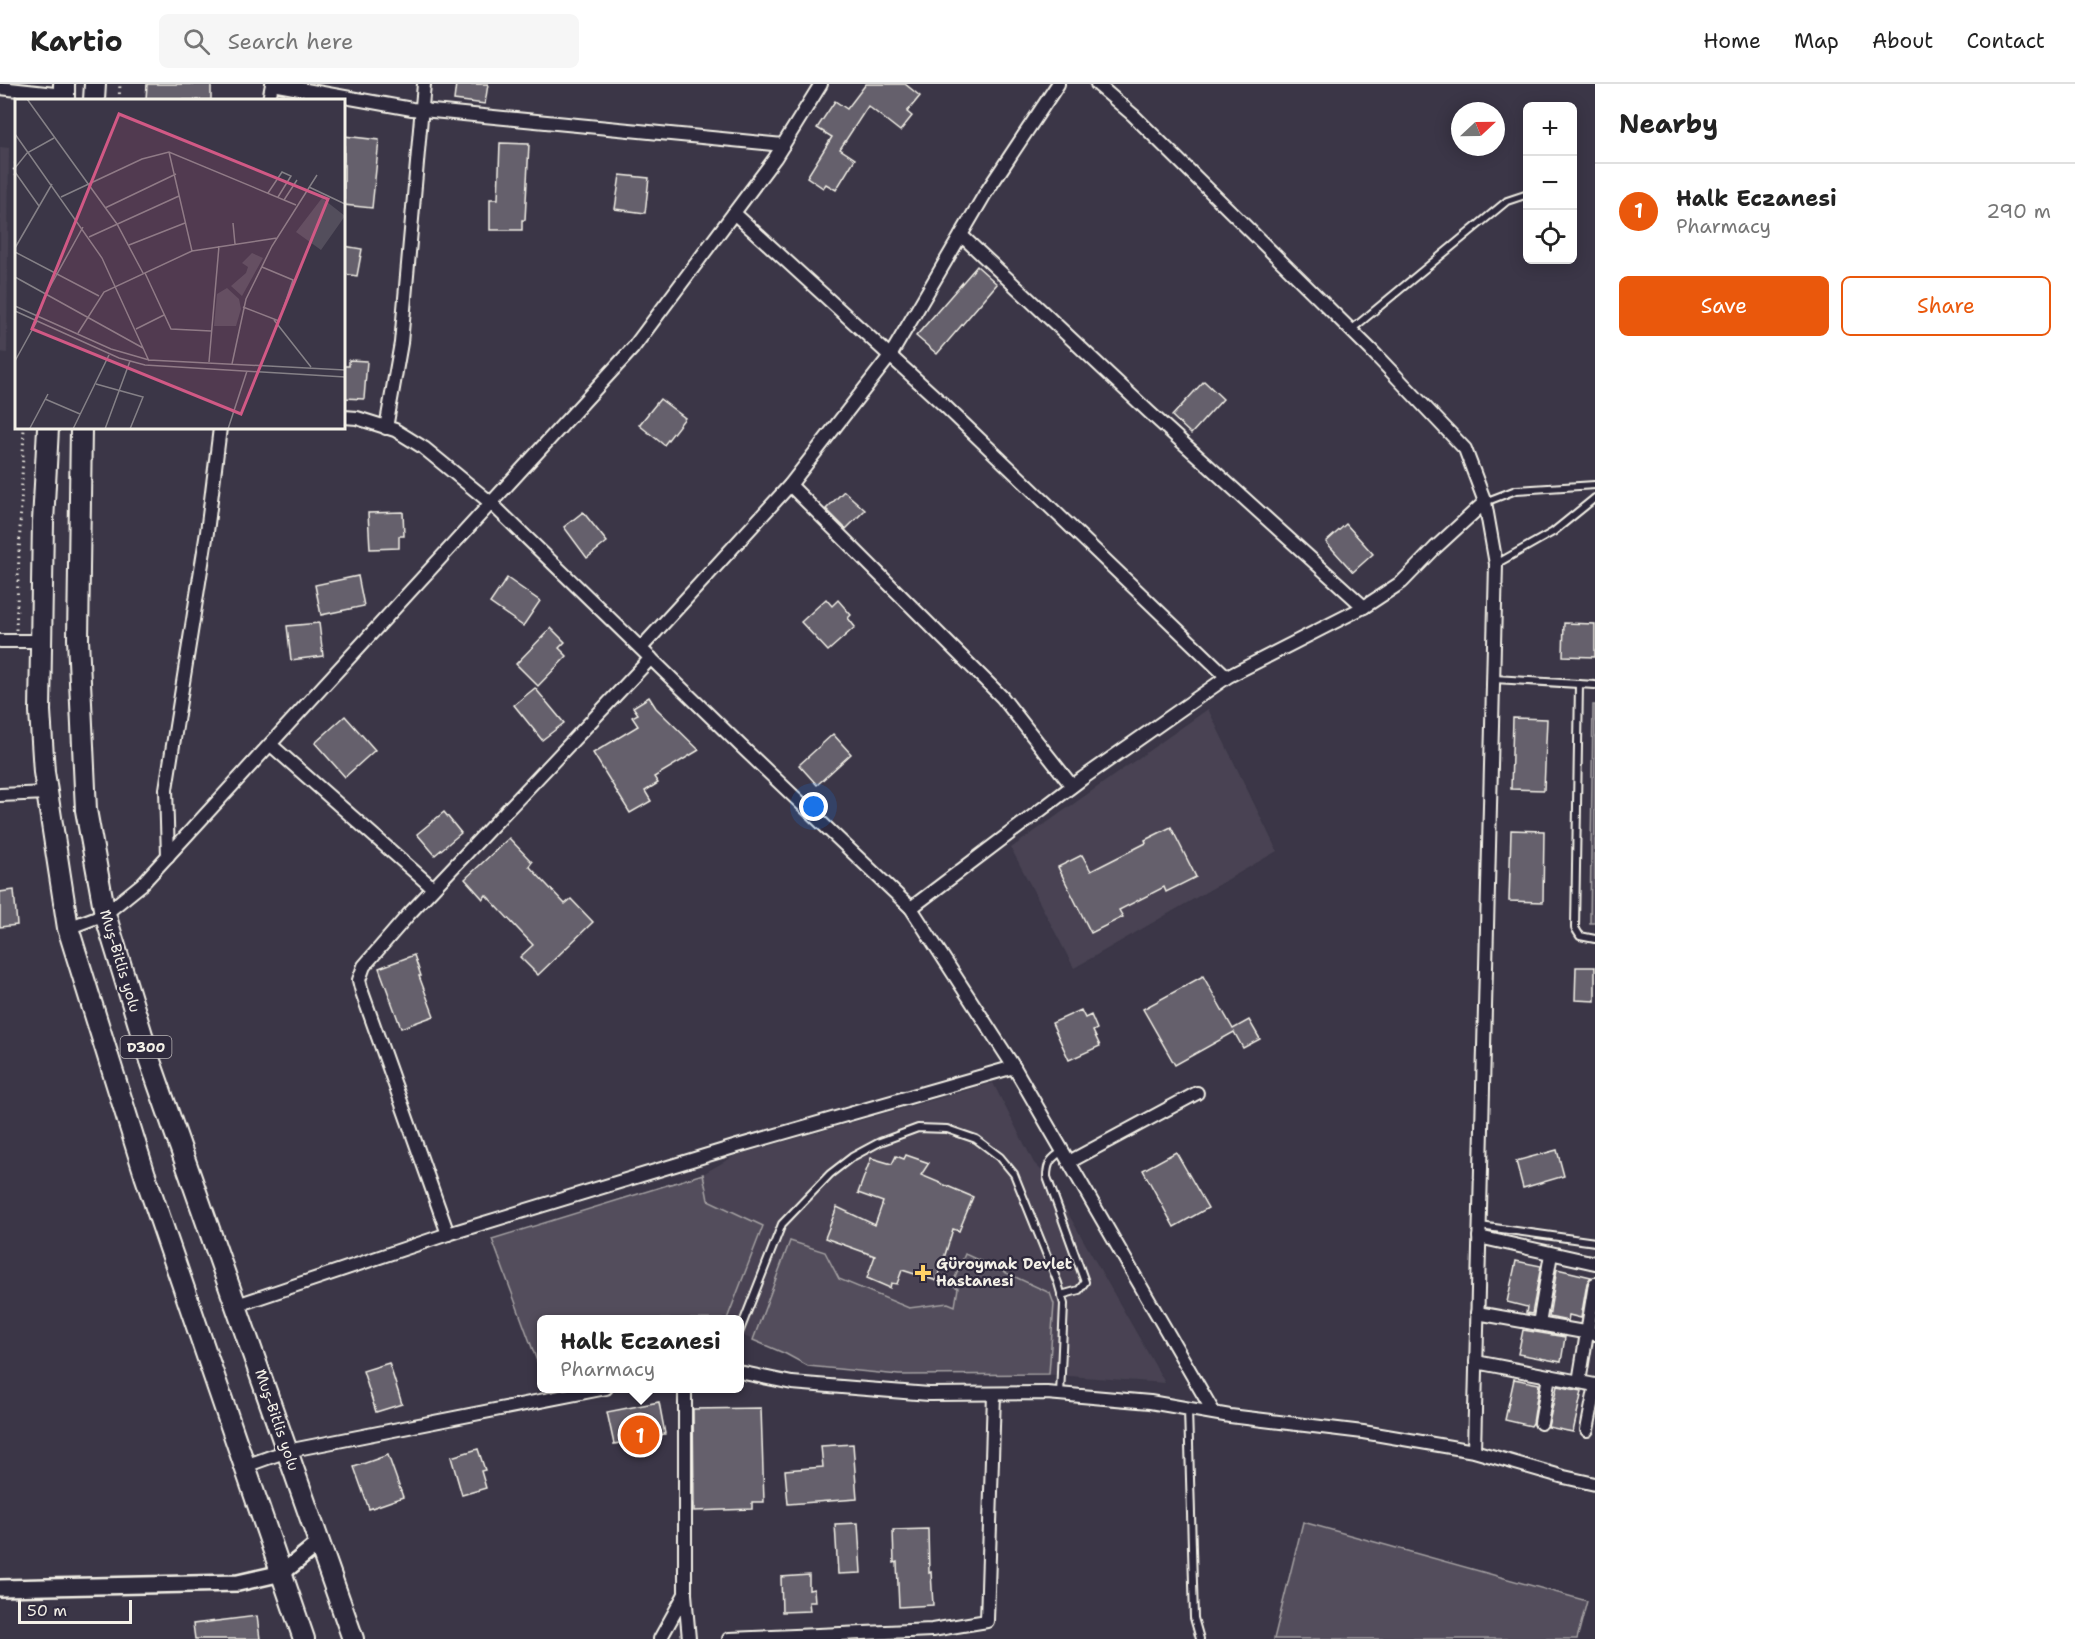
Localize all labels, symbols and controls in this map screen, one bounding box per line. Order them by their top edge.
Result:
search box [159,14,579,68]
text: Kartio [30,22,123,60]
icon: search [180,25,213,58]
text: Search here [228,27,353,56]
text: Home [1703,27,1761,55]
text: Map [1794,27,1839,55]
text: About [1872,27,1933,55]
text: Contact [1966,27,2045,55]
inset map [15,99,345,429]
north arrow [1451,102,1505,156]
map controls [1523,102,1577,264]
button: + [1523,102,1577,156]
text: Nearby [1619,106,1718,141]
button: − [1523,156,1577,210]
text: Halk Eczanesi [1676,184,1837,213]
text: 1 [1634,198,1643,224]
text: 290 m [1986,198,2051,224]
button: locate [1523,210,1577,264]
text: Pharmacy [1676,213,1771,239]
button: Save [1619,276,1829,336]
button: Share [1841,276,2051,336]
your location [799,792,828,821]
street label: Muş-Bitlis yolu [95,907,145,1015]
road number: D300 [120,1036,172,1058]
place label: Güroymak Devlet Hastanesi [936,1254,1072,1291]
marker: Güroymak Devlet Hastanesi [914,1264,932,1282]
popup [537,1315,744,1393]
text: Halk Eczanesi [560,1327,721,1356]
text: Pharmacy [560,1356,655,1382]
street label: Muş-Bitlis yolu [250,1366,304,1474]
pin: 1 [620,1412,660,1458]
scale bar [18,1597,132,1624]
text: 50 m [27,1600,67,1621]

